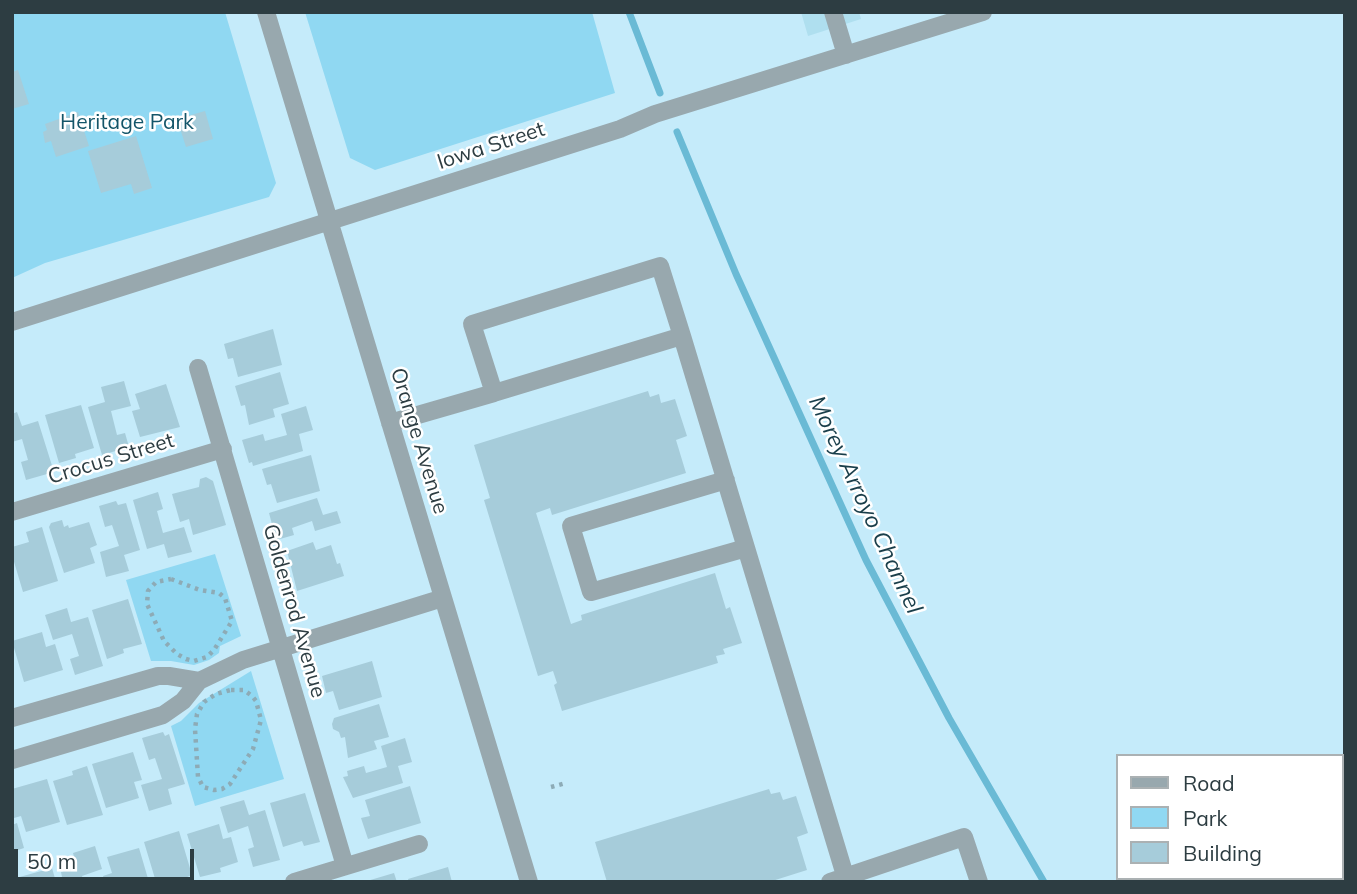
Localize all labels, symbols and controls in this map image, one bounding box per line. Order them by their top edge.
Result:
park label: Heritage Park [60,110,194,136]
street label: Iowa Street [434,117,548,175]
street label: Orange Avenue [385,365,453,517]
water label: Morey Arroyo Channel [802,392,928,618]
street label: Crocus Street [45,428,177,490]
street label: Goldenrod Avenue [257,521,331,701]
legend [1116,754,1343,880]
text: Road [1183,770,1234,796]
text: Park [1183,805,1227,831]
scale bar [18,834,198,878]
text: Building [1183,840,1262,866]
text: 50 m [27,848,76,874]

